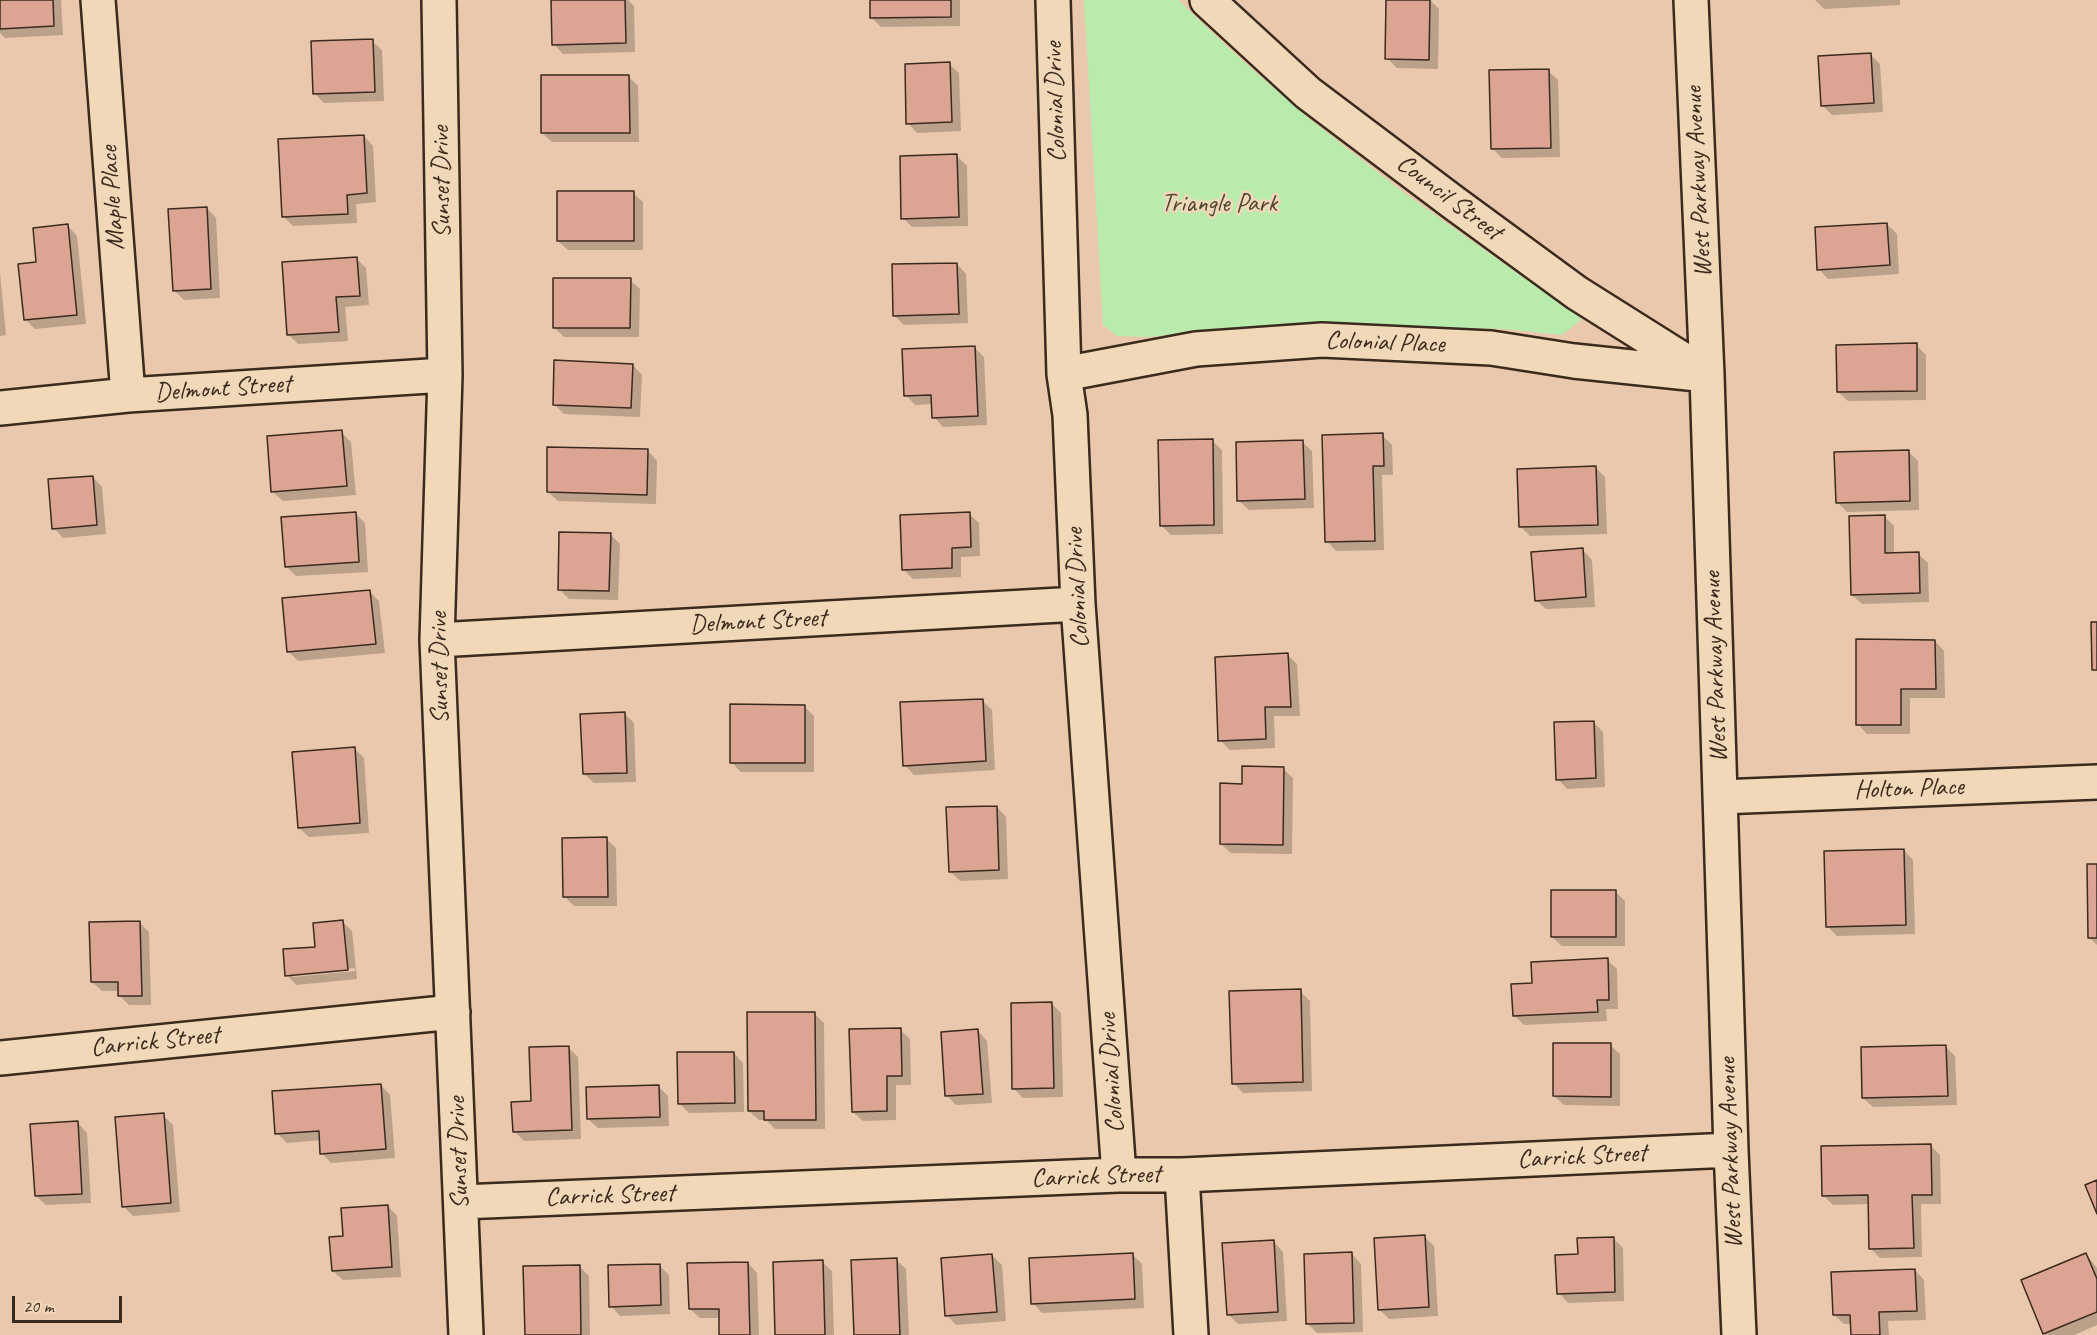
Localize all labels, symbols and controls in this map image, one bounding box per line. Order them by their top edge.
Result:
street label: Colonial Drive [1038,41,1074,163]
street label: West Parkway Avenue [1678,86,1720,278]
street label: Sunset Drive [425,126,459,238]
street label: Maple Place [94,145,132,251]
street label: Council Street [1390,148,1508,248]
park label: Triangle Park [1161,188,1277,220]
street label: Colonial Place [1325,325,1445,361]
street label: Delmont Street [154,369,292,409]
street label: Colonial Drive [1059,527,1097,649]
street label: West Parkway Avenue [1697,571,1735,763]
street label: Delmont Street [689,603,827,641]
street label: Sunset Drive [423,612,457,724]
street label: Holton Place [1854,771,1964,807]
street label: Colonial Drive [1092,1012,1132,1134]
street label: Carrick Street [89,1020,221,1064]
street label: West Parkway Avenue [1712,1057,1750,1249]
street label: Sunset Drive [441,1096,477,1210]
street label: Carrick Street [1517,1138,1647,1176]
street label: Carrick Street [1031,1159,1161,1195]
street label: Carrick Street [545,1178,675,1214]
scale bar [15,1284,124,1322]
text: 20 m [23,1295,54,1317]

